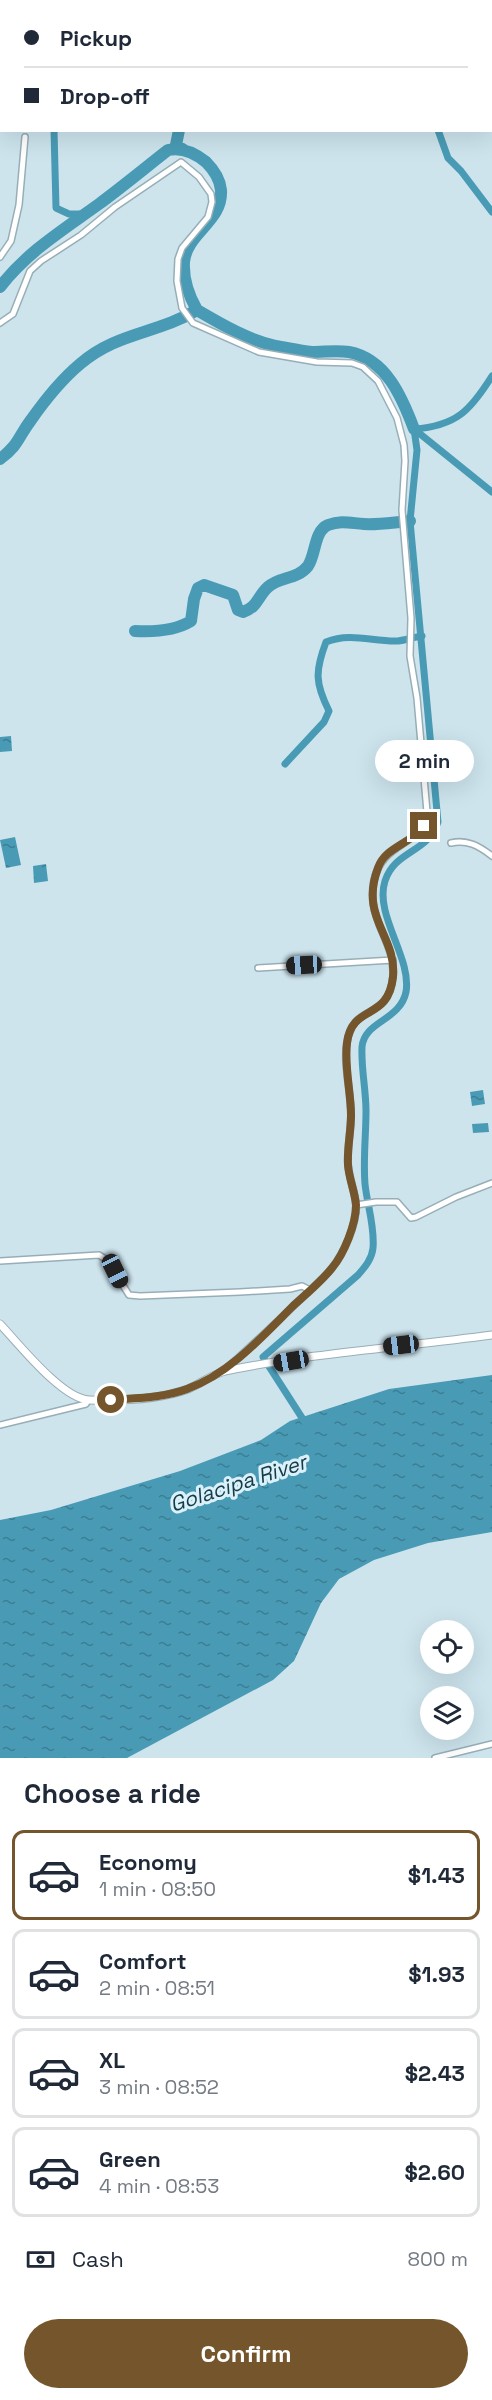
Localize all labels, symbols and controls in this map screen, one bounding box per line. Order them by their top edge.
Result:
text: Pickup [60,24,132,52]
text: Drop-off [60,82,150,110]
callout: 2 min [374,739,474,781]
text: 2 min [399,748,450,774]
route end [410,812,437,839]
car [286,955,322,975]
car [99,1251,131,1291]
car [382,1334,420,1356]
car [272,1349,310,1373]
route start [97,1386,124,1413]
water label: Golacipa River [166,1448,312,1518]
map controls [420,1620,474,1740]
button: locate [420,1620,474,1674]
button: layers [420,1686,474,1740]
text: Choose a ride [24,1776,201,1811]
icon: car [27,1848,81,1902]
text: Economy [99,1848,197,1876]
text: $1.43 [408,1861,465,1889]
text: 1 min · 08:50 [99,1876,216,1902]
icon: car [27,1947,81,2001]
text: Comfort [99,1947,187,1975]
text: $1.93 [408,1960,465,1988]
text: 2 min · 08:51 [99,1975,215,2001]
icon: car [27,2046,81,2100]
text: XL [99,2046,125,2074]
text: $2.43 [405,2059,465,2087]
text: 3 min · 08:52 [99,2074,219,2100]
icon: car [27,2145,81,2199]
text: Green [99,2145,161,2173]
text: $2.60 [404,2158,465,2186]
text: 4 min · 08:53 [99,2173,219,2199]
icon: cash [24,2243,57,2276]
text: Cash [72,2245,124,2273]
text: 800 m [408,2246,468,2272]
button: Confirm [24,2319,468,2388]

